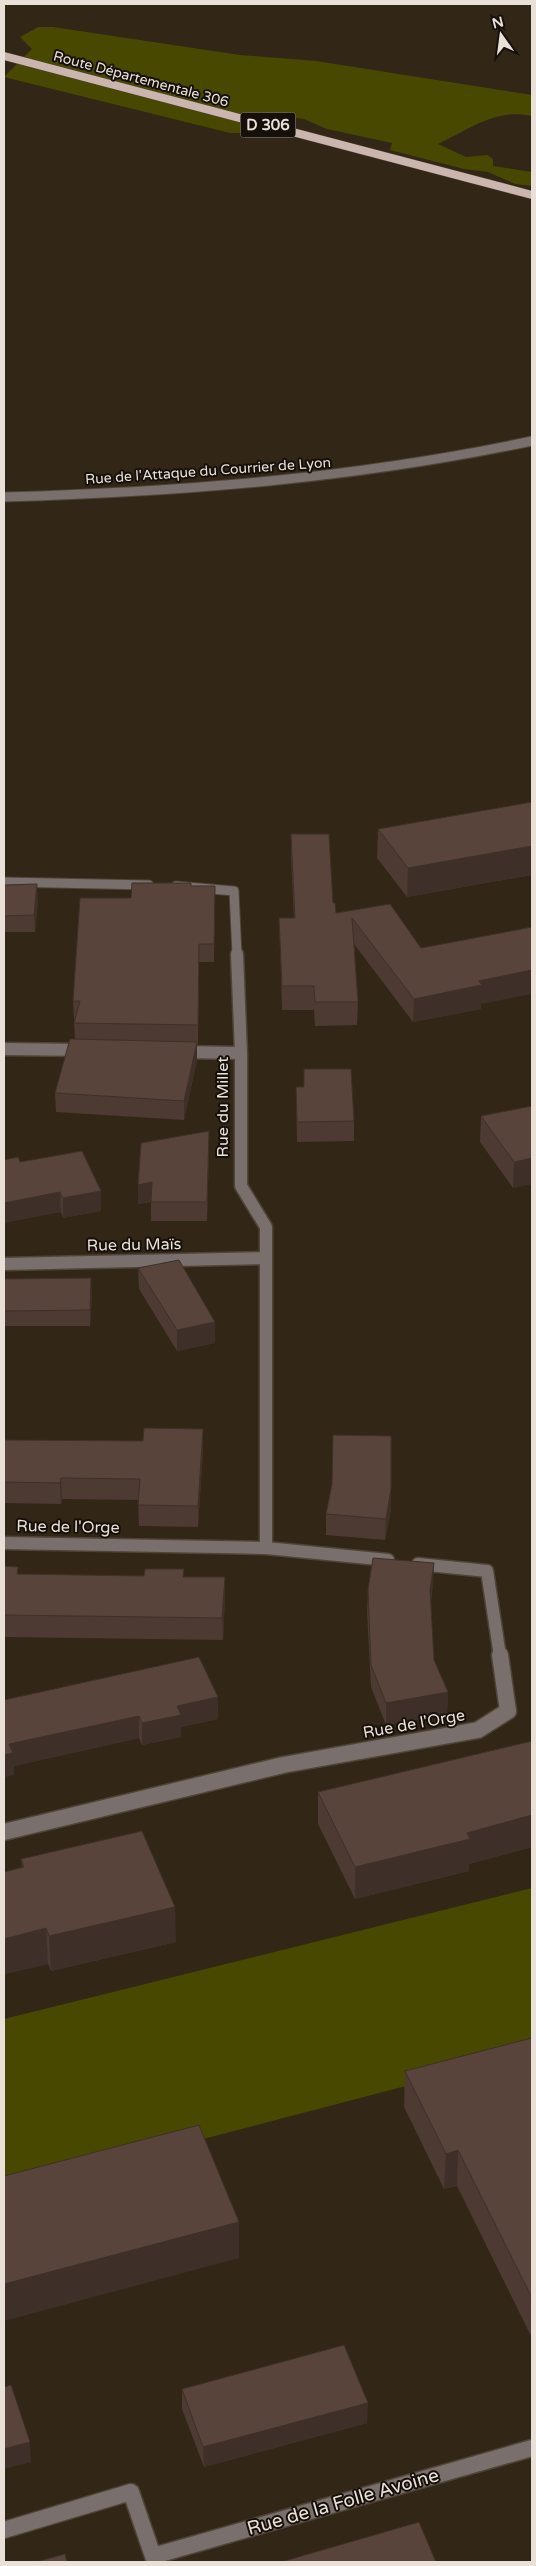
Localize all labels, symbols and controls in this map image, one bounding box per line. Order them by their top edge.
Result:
north arrow [476,10,526,60]
text: N [490,13,505,32]
street label: Route Départementale 306 [51,47,231,111]
road number: D 306 [240,112,296,138]
street label: Rue de l'Attaque du Courrier de Lyon [85,454,331,488]
street label: Rue du Millet [213,1057,233,1157]
street label: Rue du Maïs [87,1234,181,1256]
street label: Rue de l'Orge [16,1516,120,1538]
street label: Rue de l'Orge [361,1705,467,1743]
street label: Rue de la Folle Avoine [245,2464,441,2540]

